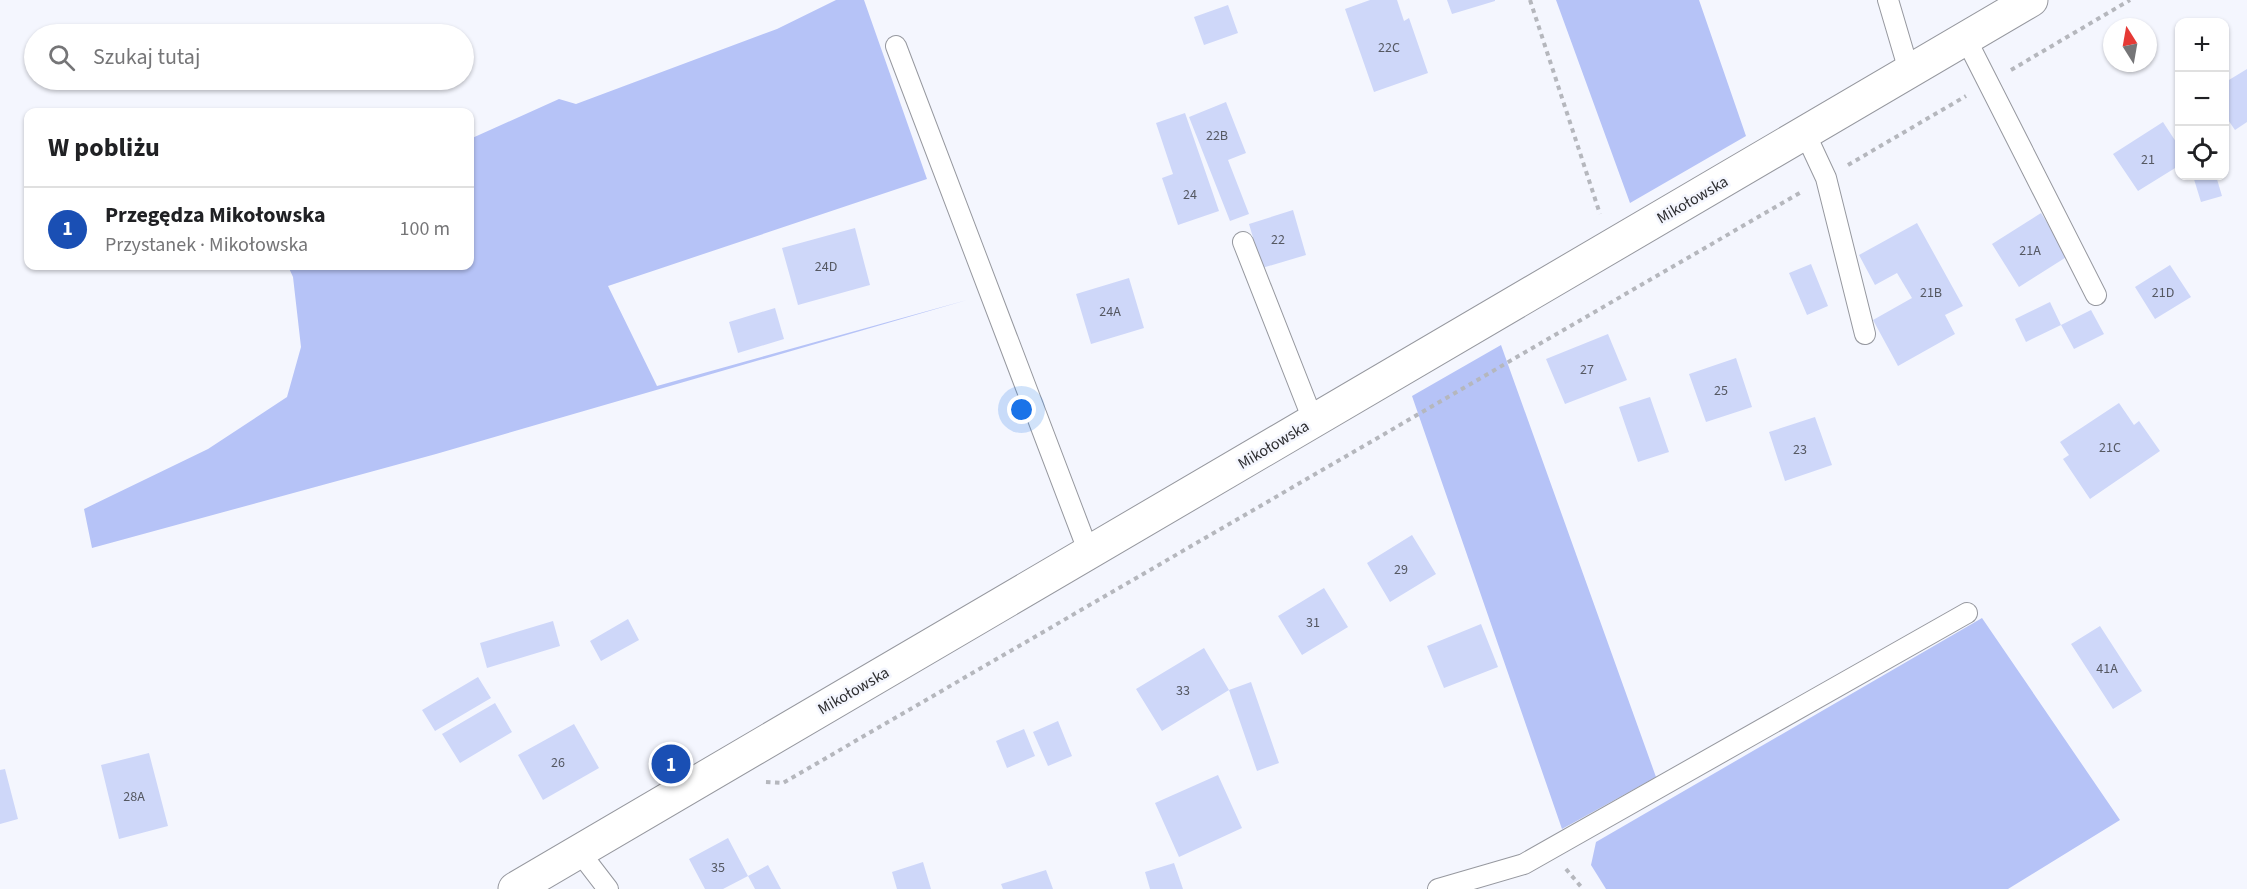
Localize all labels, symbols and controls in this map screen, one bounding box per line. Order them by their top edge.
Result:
north arrow [2103,18,2157,72]
map controls [2175,18,2229,180]
button: + [2175,18,2229,72]
search box [24,24,474,90]
house number: 22C [1378,38,1400,58]
icon: search [45,41,78,74]
text: Szukaj tutaj [93,41,200,73]
button: − [2175,72,2229,126]
house number: 22B [1206,126,1228,146]
button: locate [2175,126,2229,180]
text: W pobliżu [48,129,160,166]
house number: 21 [2141,150,2155,170]
street label: Mikołowska [1653,171,1732,229]
house number: 24 [1183,185,1197,205]
text: Przegędza Mikołowska [105,199,326,231]
text: 1 [62,215,73,243]
text: 100 m [400,215,450,243]
house number: 22 [1271,230,1285,250]
text: Przystanek · Mikołowska [105,231,308,259]
house number: 21A [2019,241,2041,261]
house number: 24D [815,257,837,277]
house number: 21B [1920,283,1942,303]
house number: 21D [2152,283,2174,303]
house number: 24A [1099,302,1121,322]
house number: 27 [1580,360,1594,380]
house number: 25 [1714,381,1728,401]
your location [1007,395,1036,424]
street label: Mikołowska [1234,415,1313,475]
house number: 21C [2099,438,2121,458]
house number: 23 [1793,440,1807,460]
house number: 29 [1394,560,1408,580]
house number: 31 [1306,613,1320,633]
house number: 41A [2096,659,2118,679]
street label: Mikołowska [814,662,893,720]
house number: 33 [1176,681,1190,701]
pin: 1 [652,742,690,786]
house number: 26 [551,753,565,773]
house number: 28A [123,787,145,807]
house number: 35 [711,858,725,878]

